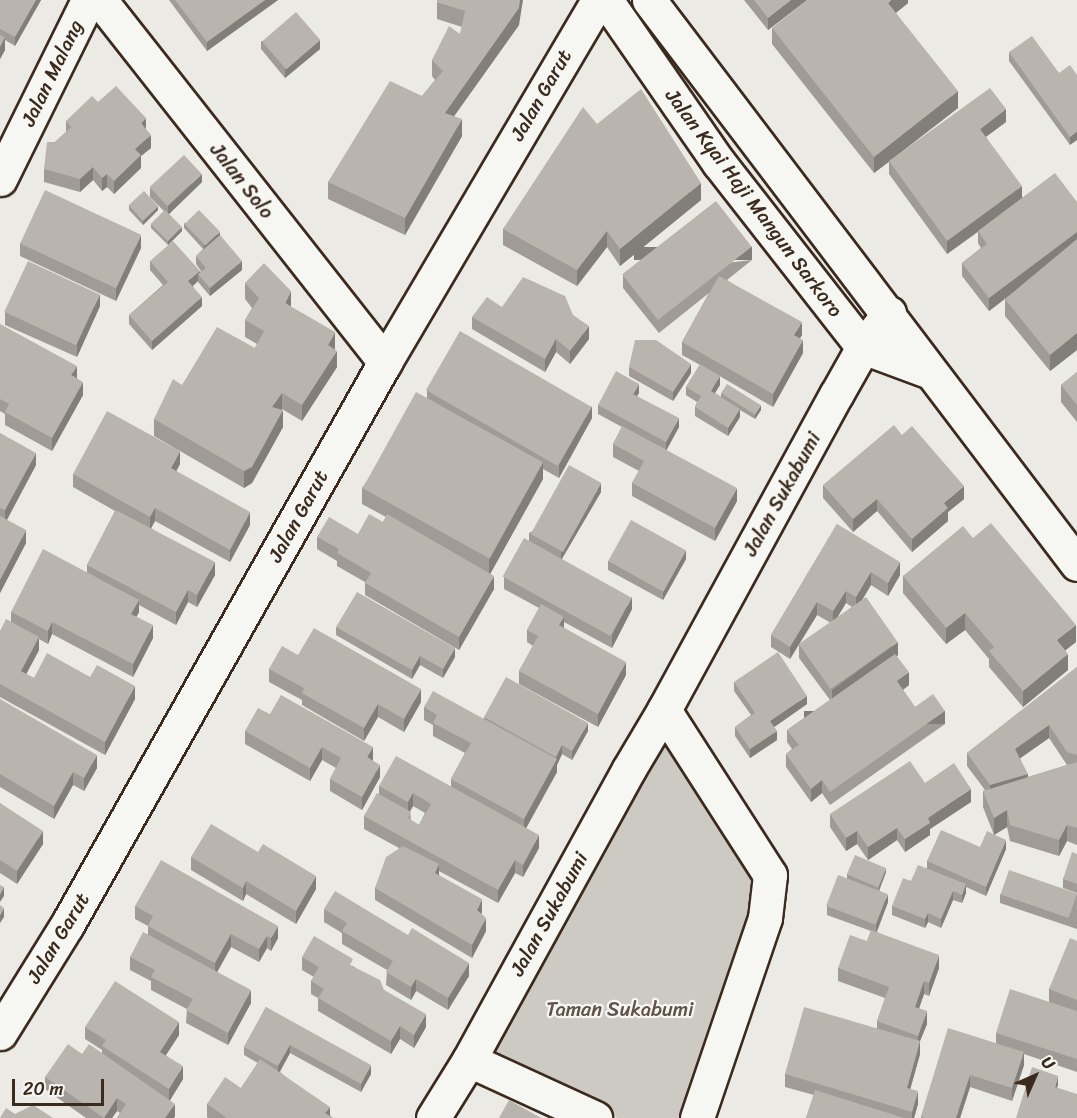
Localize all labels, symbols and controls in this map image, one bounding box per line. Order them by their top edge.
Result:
street label: Jalan Malang [16,16,88,130]
street label: Jalan Garut [505,45,577,145]
street label: Jalan Kyai Haji Mangun Sarkoro [660,84,848,322]
street label: Jalan Solo [205,138,279,224]
street label: Jalan Sukabumi [738,428,826,560]
street label: Jalan Garut [263,466,333,566]
street label: Jalan Sukabumi [505,848,593,980]
street label: Jalan Garut [22,888,94,988]
park label: Taman Sukabumi [547,997,693,1021]
north arrow [1005,1046,1065,1106]
text: U [1034,1049,1062,1077]
scale bar [15,1067,106,1105]
text: 20 m [23,1073,63,1105]

